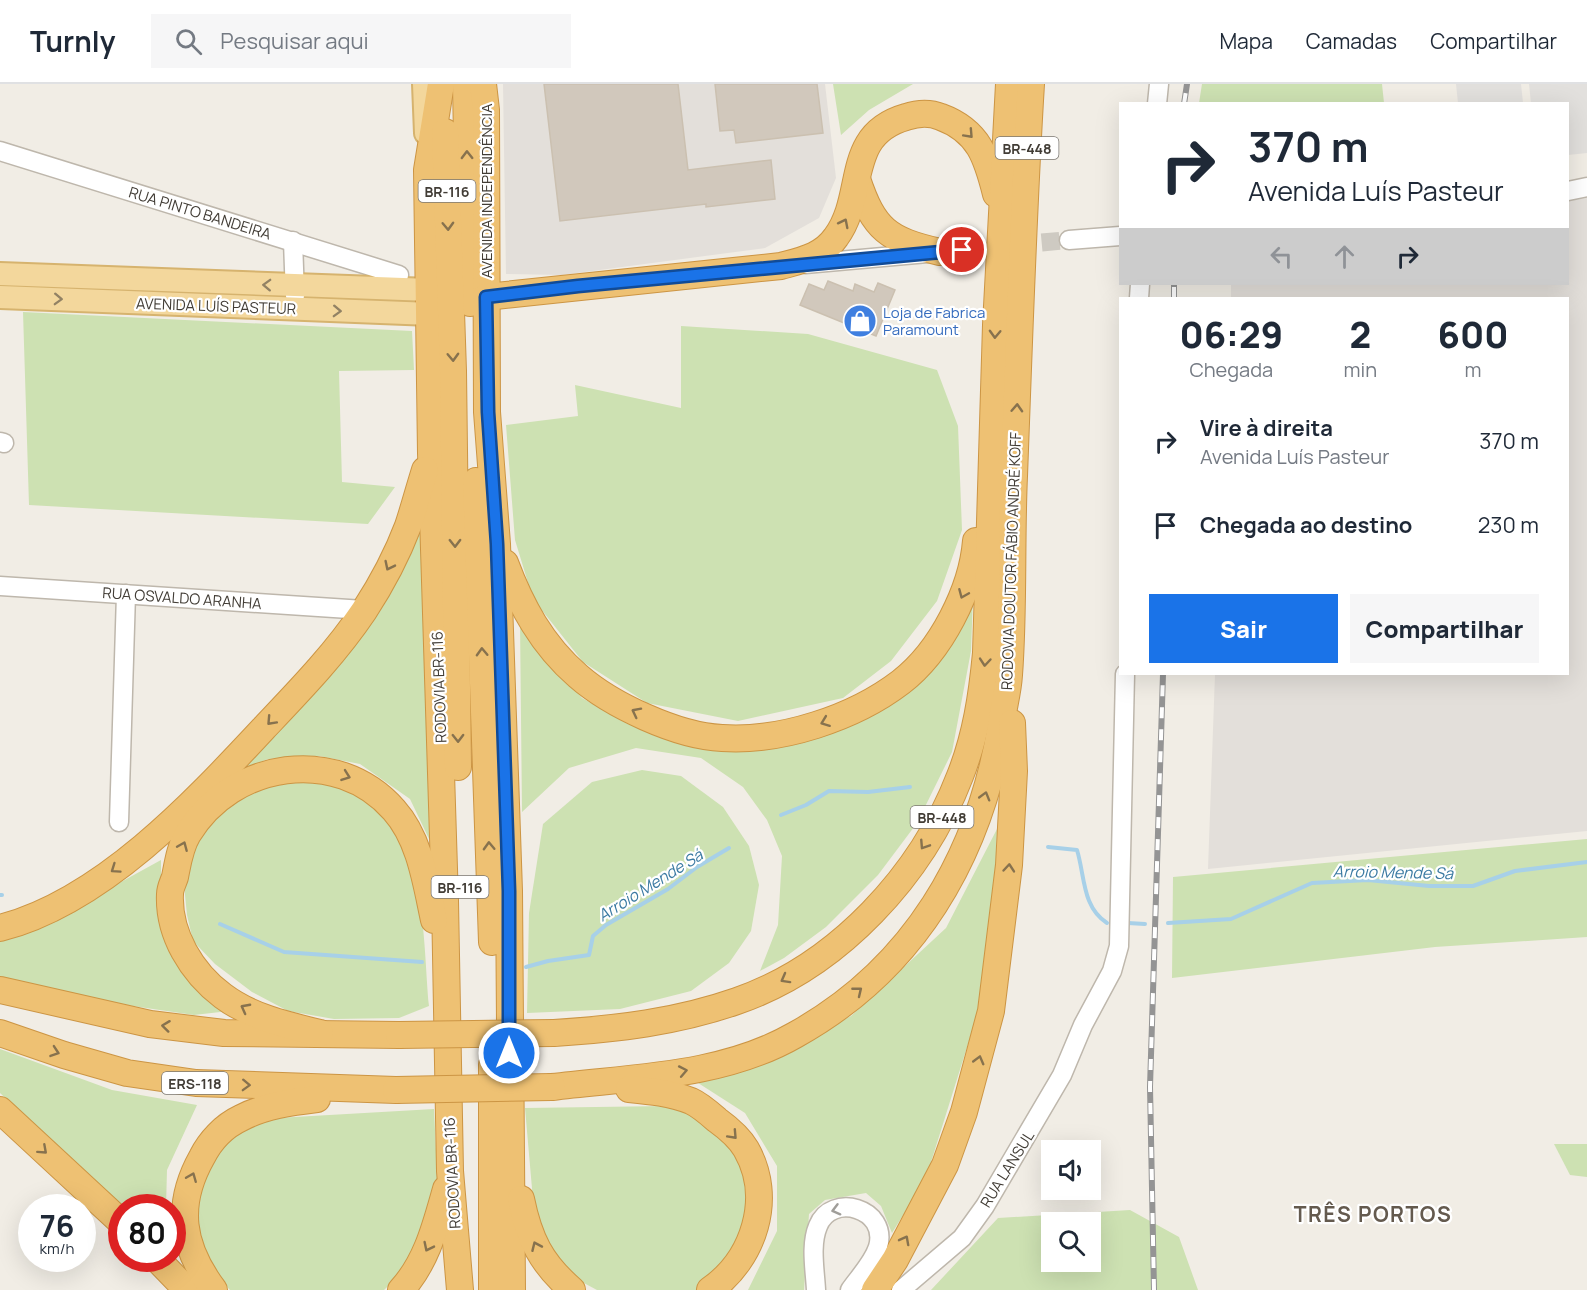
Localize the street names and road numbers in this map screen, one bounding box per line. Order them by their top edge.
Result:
street label: AVENIDA INDEPENDÊNCIA [476,103,497,279]
road number: BR-448 [996,137,1058,159]
road number: BR-116 [418,180,476,202]
street label: RUA PINTO BANDEIRA [126,181,274,245]
street label: AVENIDA LUÍS PASTEUR [136,293,296,319]
street label: RODOVIA DOUTOR FÁBIO ANDRÉ KOFF [996,431,1026,690]
street label: RUA OSVALDO ARANHA [102,582,263,614]
street label: RODOVIA BR-116 [427,631,451,743]
road number: BR-448 [910,806,974,828]
road number: BR-116 [432,876,488,898]
road number: ERS-118 [162,1072,228,1094]
street label: RODOVIA BR-116 [439,1117,465,1229]
street label: RUA LANSUL [975,1126,1039,1211]

